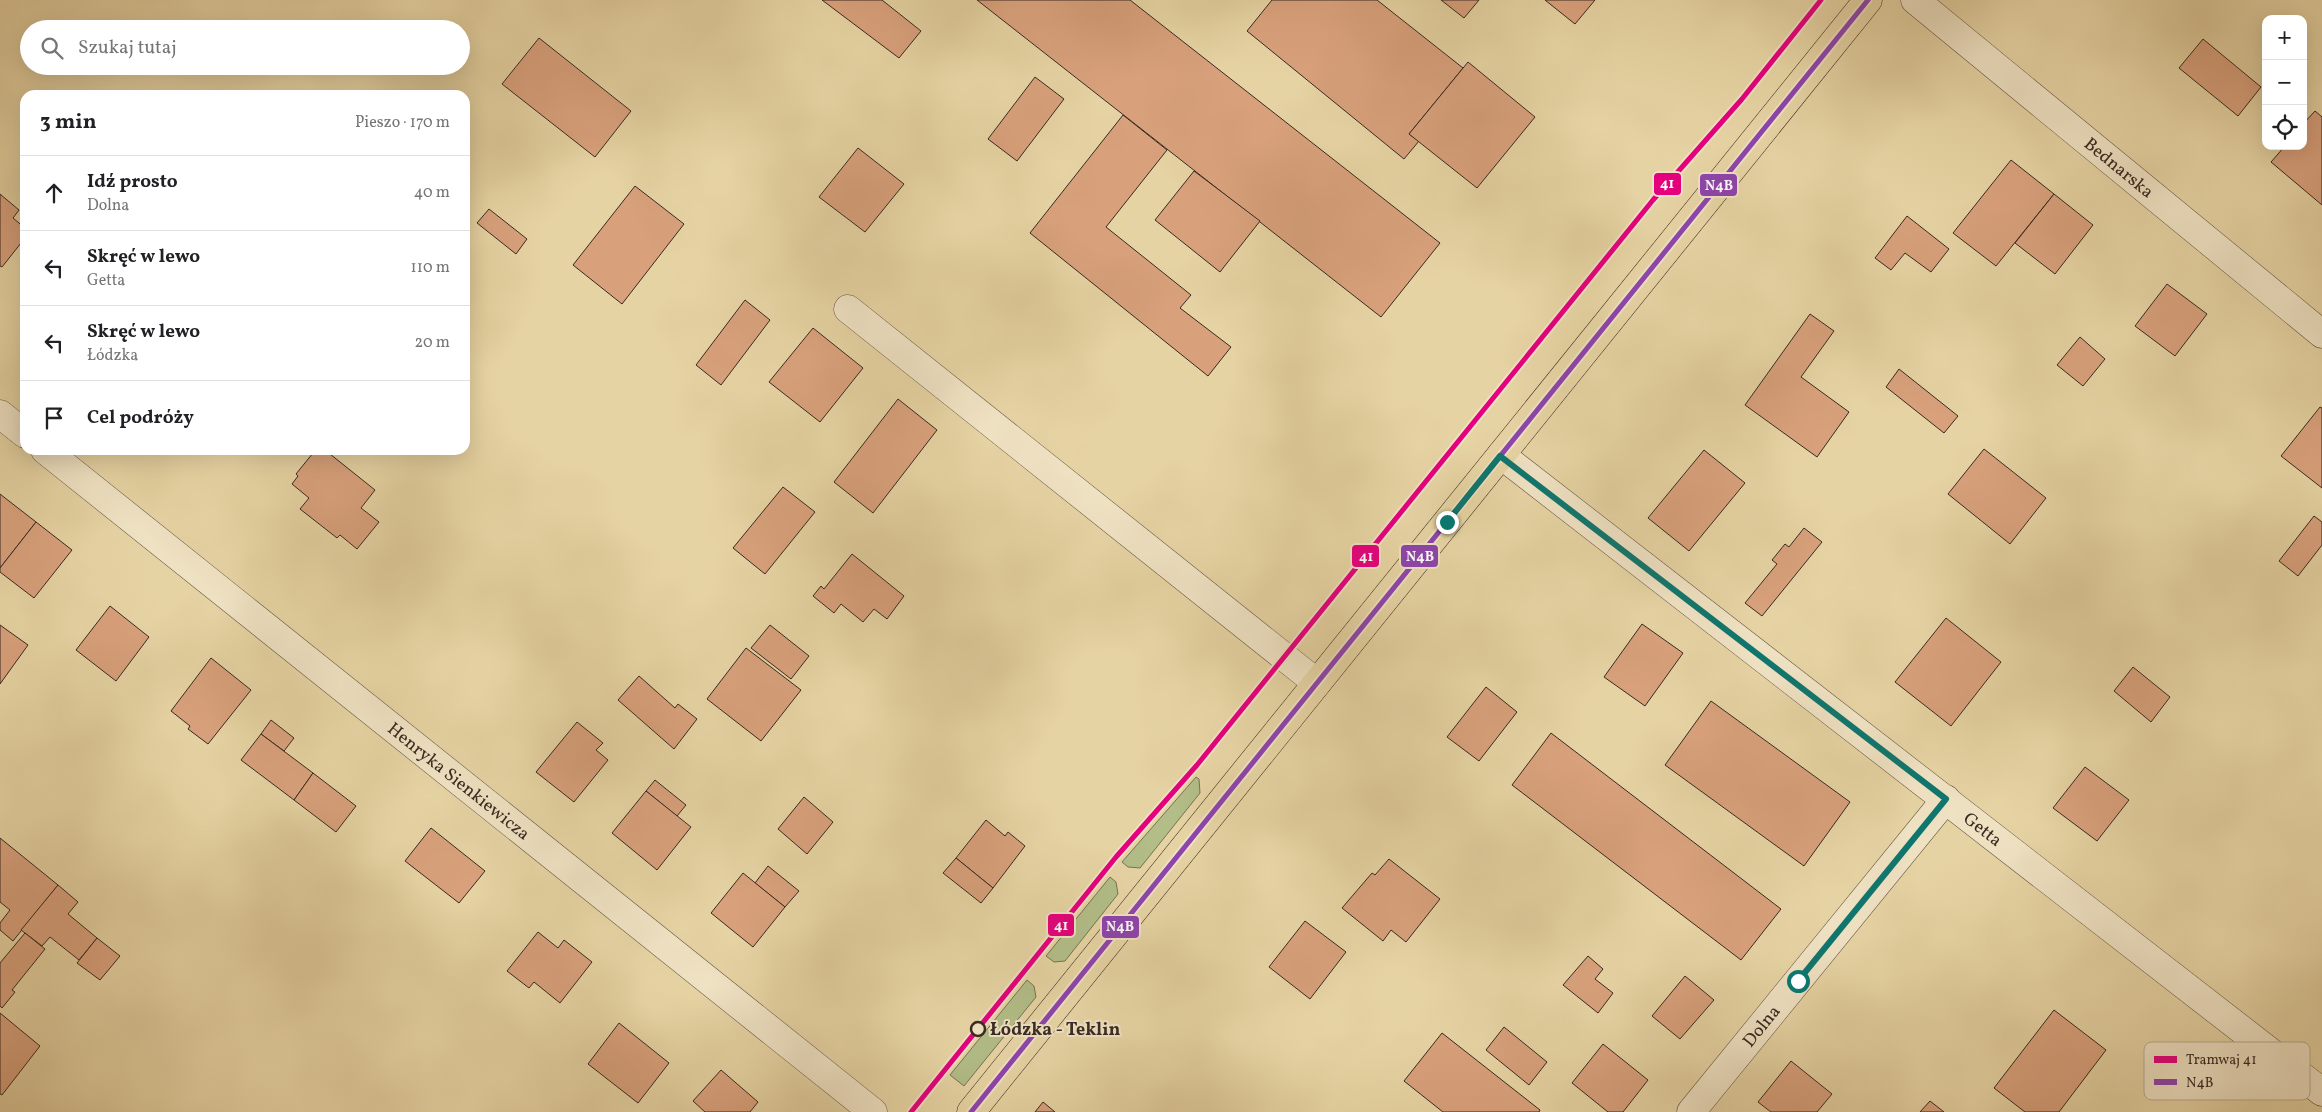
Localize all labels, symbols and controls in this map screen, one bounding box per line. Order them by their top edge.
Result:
map controls [2262,15,2307,150]
button: + [2262,15,2307,60]
search box [20,20,470,75]
icon: search [38,34,66,62]
text: Szukaj tutaj [78,35,177,61]
button: − [2262,60,2307,105]
button: locate [2262,105,2307,150]
text: 3 min [40,108,96,137]
text: Pieszo · 170 m [355,112,450,134]
street label: Bednarska [2078,132,2158,205]
text: Idź prosto [87,169,178,195]
line badge: 41 [1653,172,1682,196]
line badge: N4B [1699,173,1738,197]
text: 41 [1660,175,1674,194]
text: N4B [1705,177,1733,196]
icon: ahead [40,179,68,207]
text: 40 m [414,182,450,204]
text: Dolna [87,195,129,217]
text: Skręć w lewo [87,244,200,270]
icon: left [40,254,68,282]
text: 110 m [411,257,450,279]
text: Getta [87,270,125,292]
text: Skręć w lewo [87,319,200,345]
icon: left [40,329,68,357]
text: 20 m [415,332,450,354]
text: Łódzka [87,345,138,367]
icon: arrive [40,404,68,432]
text: Cel podróży [87,405,194,431]
route end [1436,511,1459,534]
line badge: 41 [1351,544,1380,568]
line badge: N4B [1400,544,1439,568]
text: 41 [1359,548,1373,567]
text: N4B [1406,548,1434,567]
street label: Henryka Sienkiewicza [381,717,535,847]
street label: Getta [1957,807,2007,853]
line badge: 41 [1047,913,1075,937]
line badge: N4B [1101,915,1140,939]
text: 41 [1054,917,1068,936]
text: N4B [1106,918,1134,937]
route start [1787,970,1810,993]
street label: Dolna [1738,1000,1787,1053]
place label: Łódzka - Teklin [990,1018,1121,1043]
marker: Łódzka - Teklin [970,1021,986,1037]
legend [2144,1042,2310,1100]
text: Tramwaj 41 [2186,1051,2257,1070]
text: N4B [2186,1074,2213,1093]

